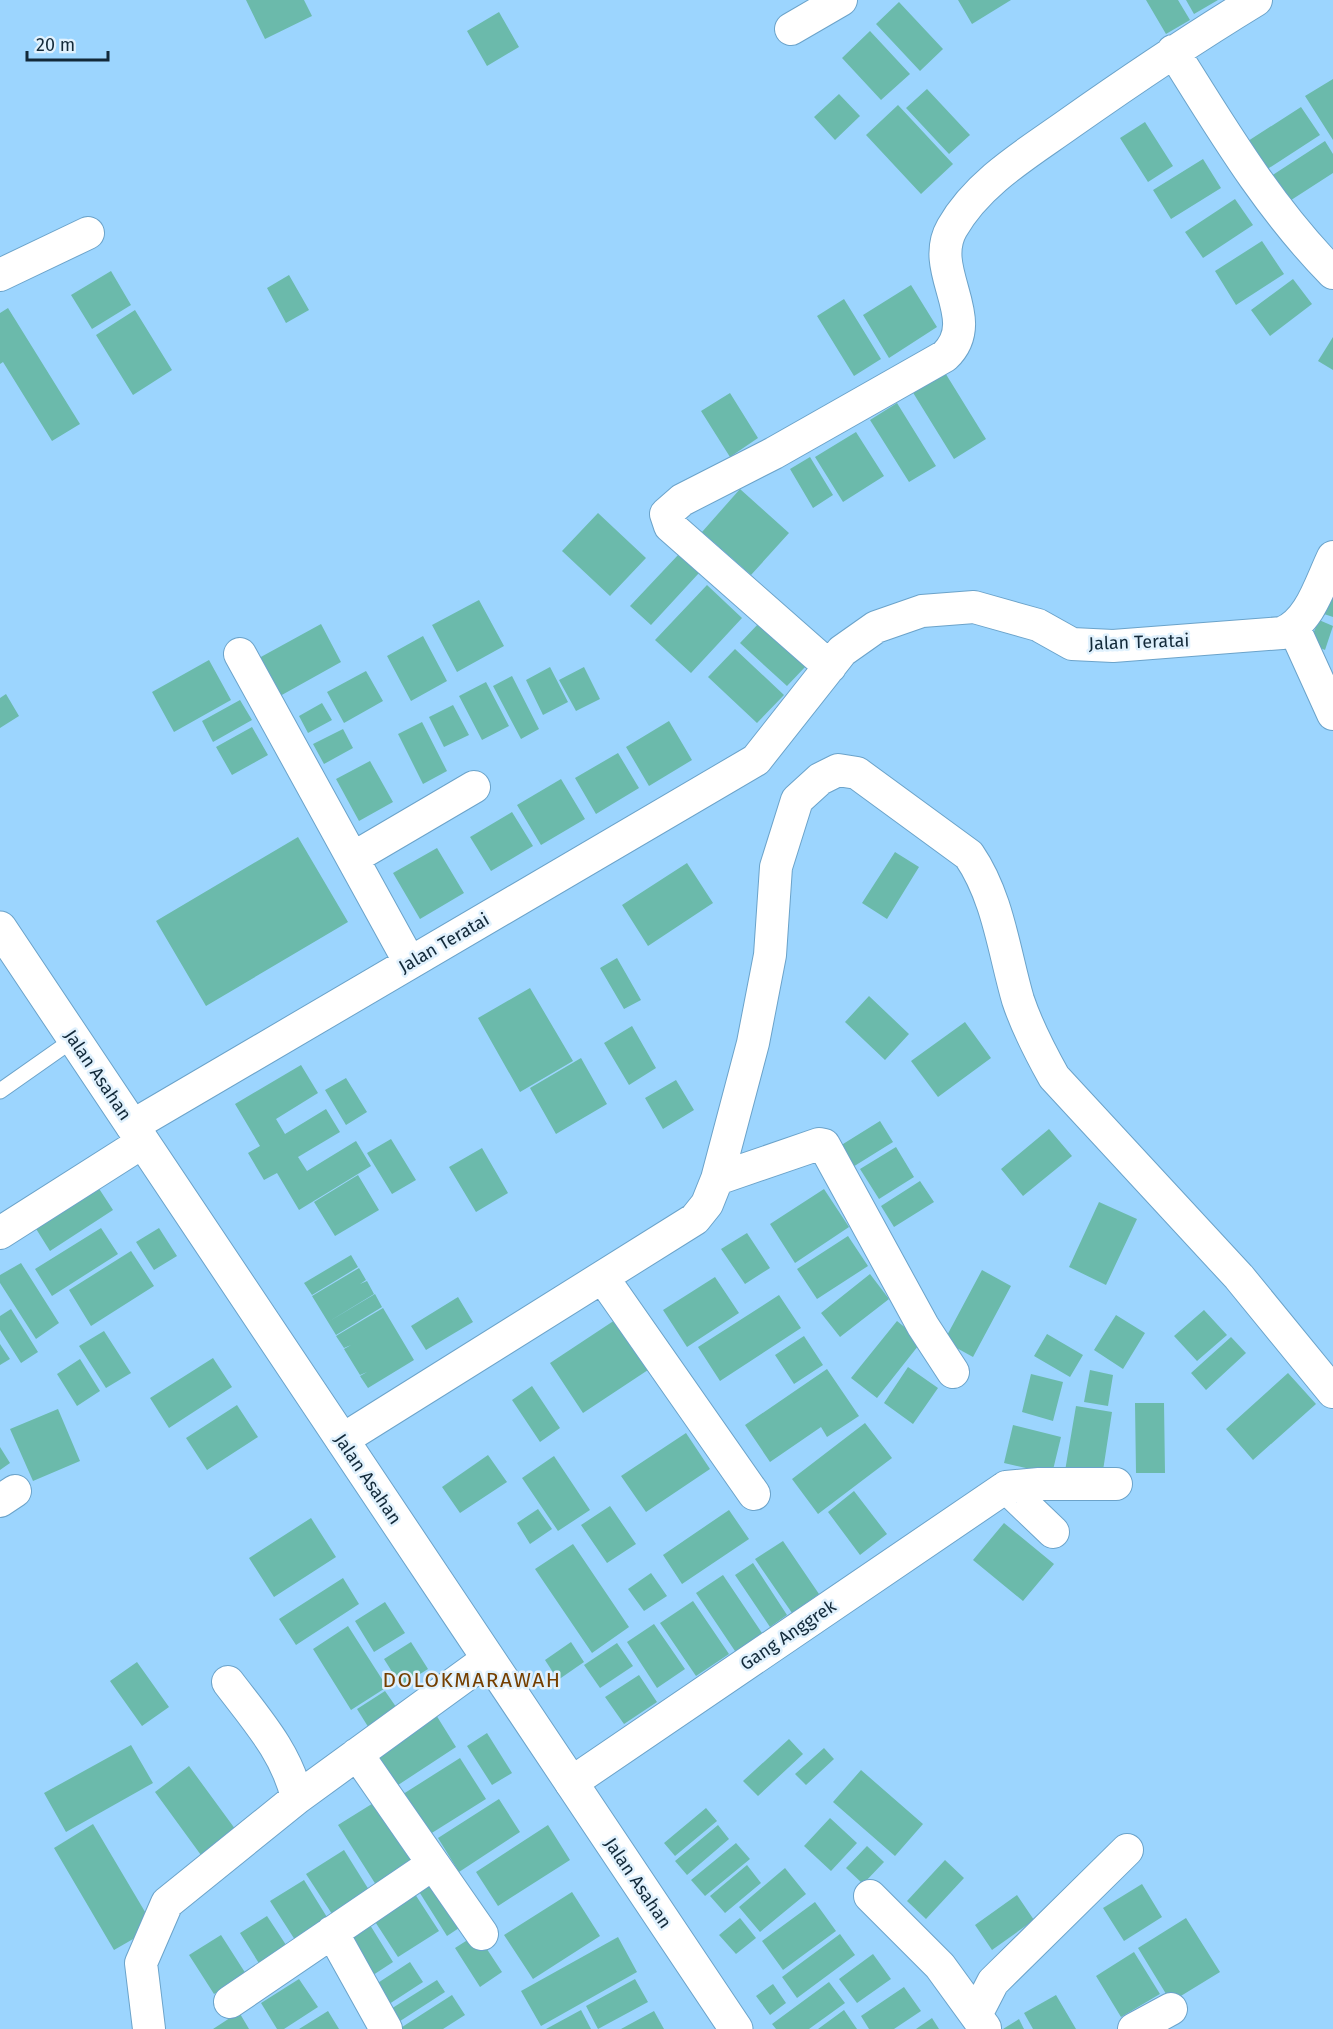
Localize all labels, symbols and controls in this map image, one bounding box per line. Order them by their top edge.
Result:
scale bar [27,24,108,62]
text: 20 m [36,34,75,56]
street label: Jalan Teratai [1088,629,1190,655]
street label: Jalan Teratai [395,908,493,978]
street label: Jalan Asahan [60,1025,136,1125]
street label: Jalan Asahan [330,1429,406,1529]
street label: Gang Anggrek [736,1594,841,1675]
district label: DOLOKMARAWAH [382,1667,562,1693]
street label: Jalan Asahan [600,1833,676,1933]

